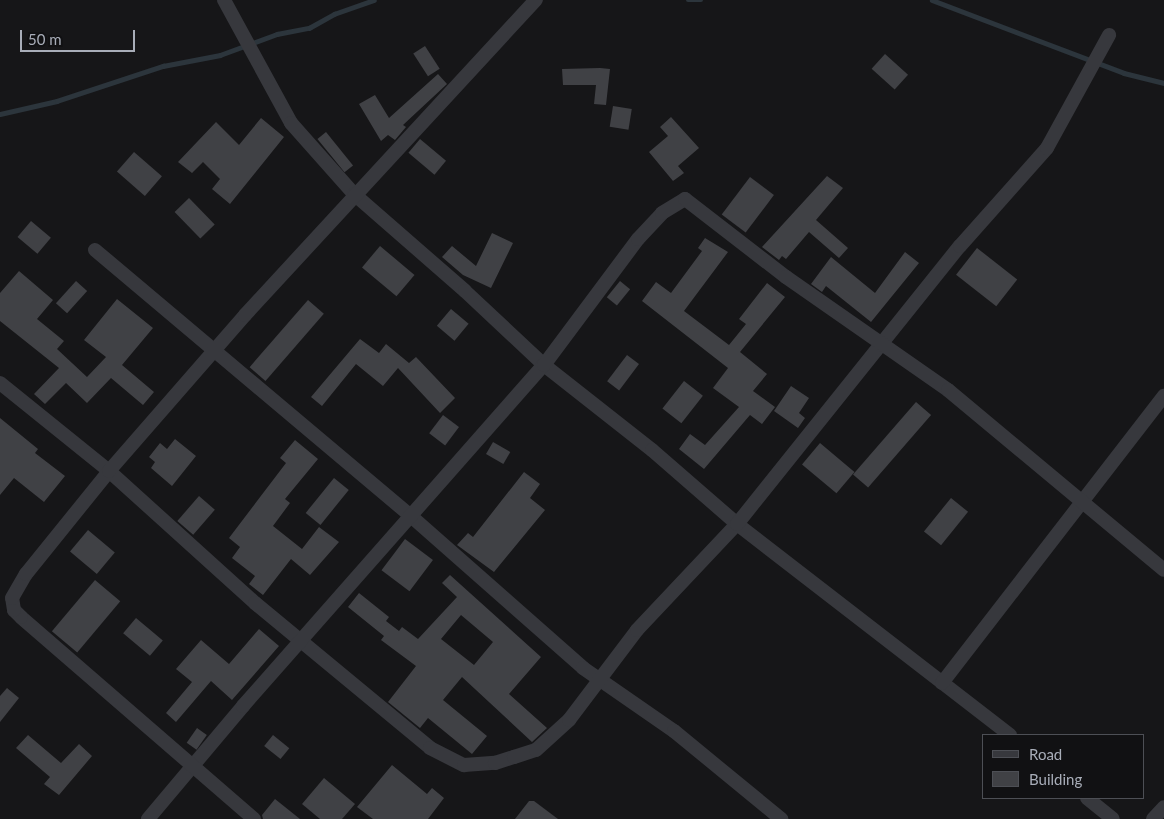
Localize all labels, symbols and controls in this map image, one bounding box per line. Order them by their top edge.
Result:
scale bar [22,20,138,52]
text: 50 m [28,30,62,48]
legend [982,734,1144,799]
text: Road [1029,745,1062,763]
text: Building [1029,770,1082,788]

